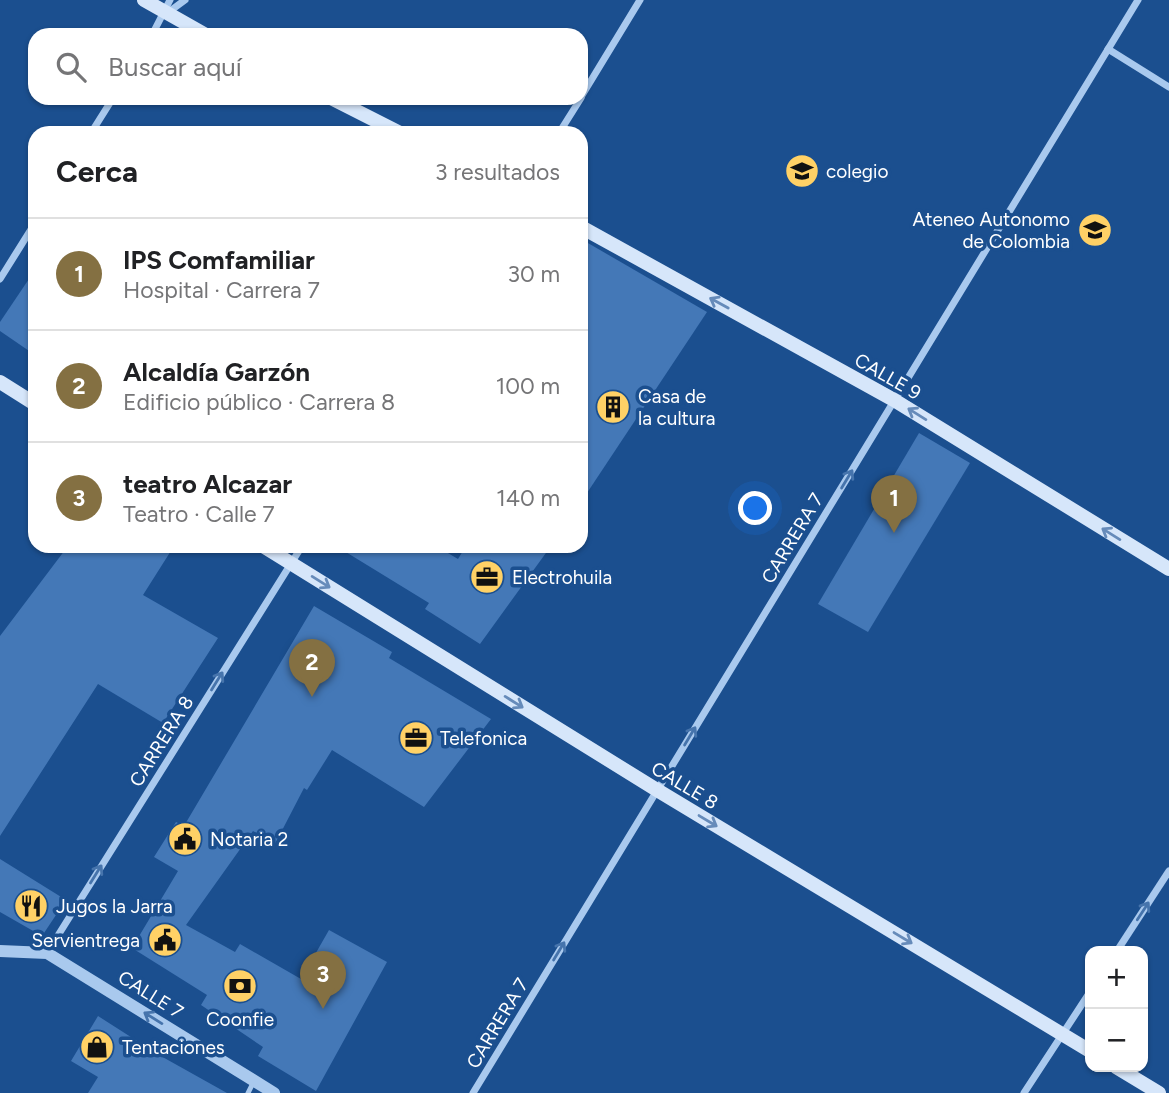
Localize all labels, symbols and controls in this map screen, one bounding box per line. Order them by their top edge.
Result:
search box [28,28,588,105]
icon: search [52,48,90,86]
text: Buscar aquí [108,51,242,83]
school or university icon: colegio [783,152,821,190]
text: Cerca [56,153,138,190]
text: 3 resultados [435,158,560,186]
place label: colegio [826,160,888,183]
place label: Ateneo Autonomo de Colombia [913,208,1070,253]
school or university icon: Ateneo Autonomo de Colombia [1076,211,1114,249]
text: IPS Comfamiliar [123,244,315,276]
text: 1 [74,260,84,288]
text: 30 m [507,260,560,288]
text: Hospital · Carrera 7 [123,276,320,304]
one-way arrow [709,296,729,310]
street label: CALLE 9 [850,348,925,405]
text: Alcaldía Garzón [123,356,310,388]
text: 2 [72,372,86,400]
text: 100 m [496,372,560,400]
place label: Casa de la cultura [638,385,716,430]
text: Edificio público · Carrera 8 [123,388,395,416]
building icon: Casa de la cultura [594,388,632,426]
one-way arrow [908,407,928,421]
text: teatro Alcazar [123,468,292,500]
one-way arrow [840,469,854,489]
pin: 1 [871,475,917,533]
text: 3 [73,484,85,512]
text: 140 m [496,484,560,512]
street label: CARRERA 7 [756,489,828,588]
your location [738,491,772,525]
text: Teatro · Calle 7 [123,500,275,528]
one-way arrow [1101,526,1121,540]
office icon: Electrohuila [468,558,506,596]
place label: Electrohuila [512,566,612,589]
one-way arrow [311,575,331,589]
pin: 2 [289,639,335,697]
one-way arrow [211,672,225,692]
street label: CARRERA 8 [124,692,198,791]
one-way arrow [504,695,524,709]
office icon: Telefonica [397,719,435,757]
one-way arrow [684,726,698,746]
place label: Telefonica [440,727,527,750]
street label: CALLE 8 [647,757,722,814]
one-way arrow [698,814,718,828]
public building icon: Notaria 2 [166,820,204,858]
place label: Notaria 2 [210,828,288,851]
one-way arrow [90,865,104,885]
restaurant icon: Jugos la Jarra [12,887,50,925]
place label: Jugos la Jarra [56,895,173,918]
one-way arrow [1136,902,1150,921]
public building icon: Servientrega [146,921,184,959]
place label: Servientrega [31,929,140,952]
one-way arrow [893,932,913,946]
one-way arrow [553,942,567,962]
map controls [1085,946,1148,1072]
button: + [1085,946,1148,1009]
pin: 3 [300,951,346,1009]
street label: CALLE 7 [114,965,188,1023]
bank icon: Coonfie [221,967,259,1005]
street label: CARRERA 7 [461,974,533,1073]
place label: Coonfie [206,1008,274,1031]
button: − [1085,1009,1148,1072]
one-way arrow [144,1011,164,1025]
shop icon: Tentaciones [78,1028,116,1066]
place label: Tentaciones [122,1036,225,1059]

